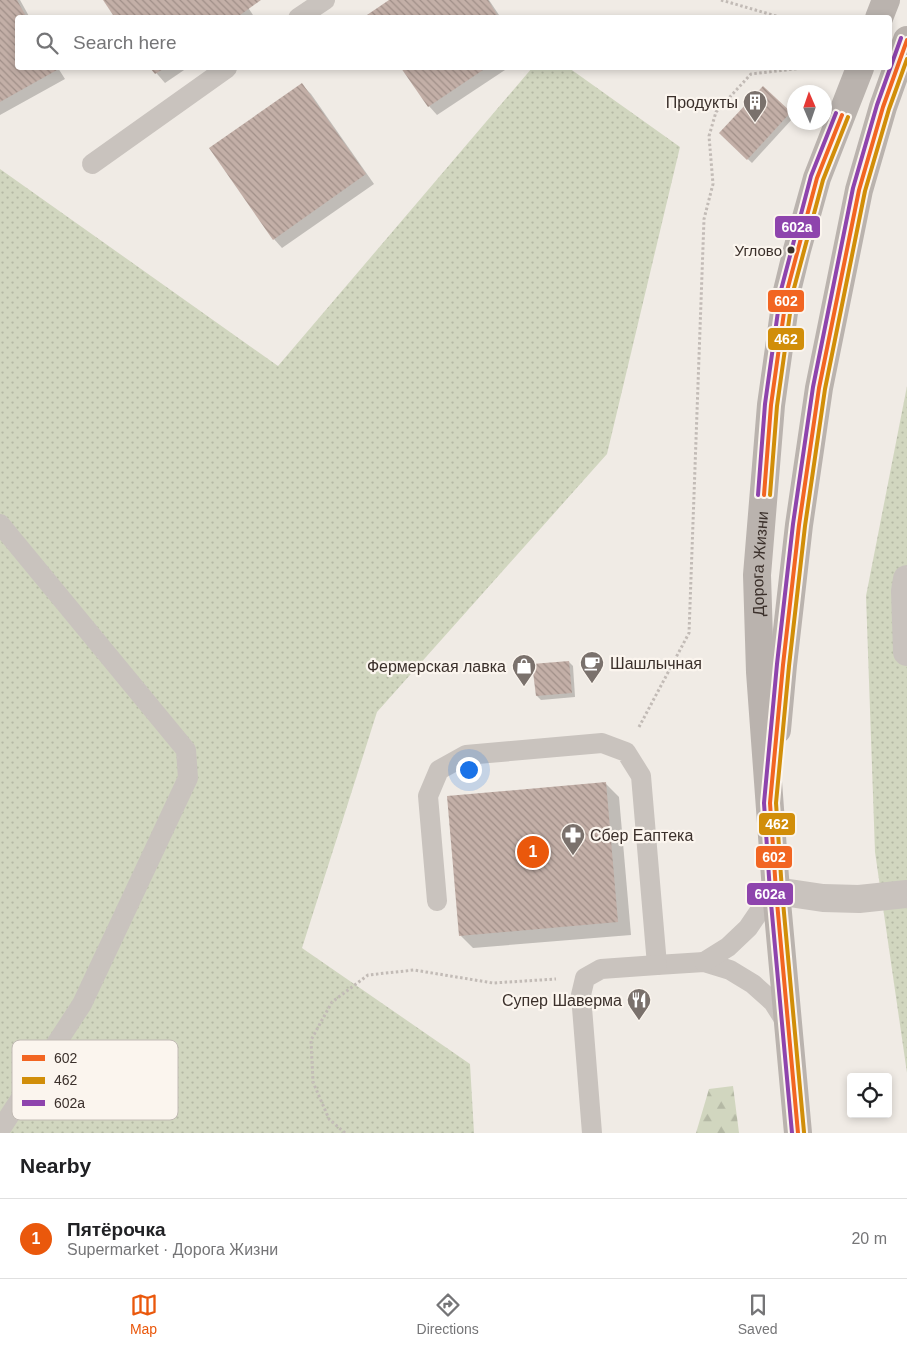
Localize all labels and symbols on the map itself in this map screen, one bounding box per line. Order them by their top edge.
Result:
north arrow [787,85,832,130]
building icon: Продукты [742,89,768,123]
place label: Продукты [666,94,738,111]
line badge: 602а [774,215,821,239]
text: 602а [781,219,813,235]
place label: Углово [735,242,782,259]
marker: Углово [786,245,796,255]
line badge: 602 [767,289,805,313]
text: 602 [774,293,798,309]
line badge: 462 [767,327,805,351]
text: 462 [774,331,798,347]
street label: Дорога Жизни [748,510,771,617]
cafe icon: Шашлычная [579,650,605,684]
shop icon: Фермерская лавка [511,653,537,687]
place label: Шашлычная [610,655,702,672]
place label: Фермерская лавка [367,658,506,675]
your location [456,757,482,783]
line badge: 462 [758,812,796,836]
text: 462 [765,816,789,832]
pharmacy icon: Сбер Еаптека [560,822,586,856]
place label: Сбер Еаптека [590,827,693,844]
pin: 1 [517,833,549,871]
line badge: 602 [755,845,793,869]
text: 602 [762,849,786,865]
line badge: 602а [746,882,794,906]
text: 602а [754,886,786,902]
restaurant icon: Супер Шаверма [626,987,652,1021]
place label: Супер Шаверма [502,992,622,1009]
legend [12,1040,178,1120]
text: 602 [54,1050,78,1066]
text: 462 [54,1072,78,1088]
text: 602а [54,1095,85,1111]

